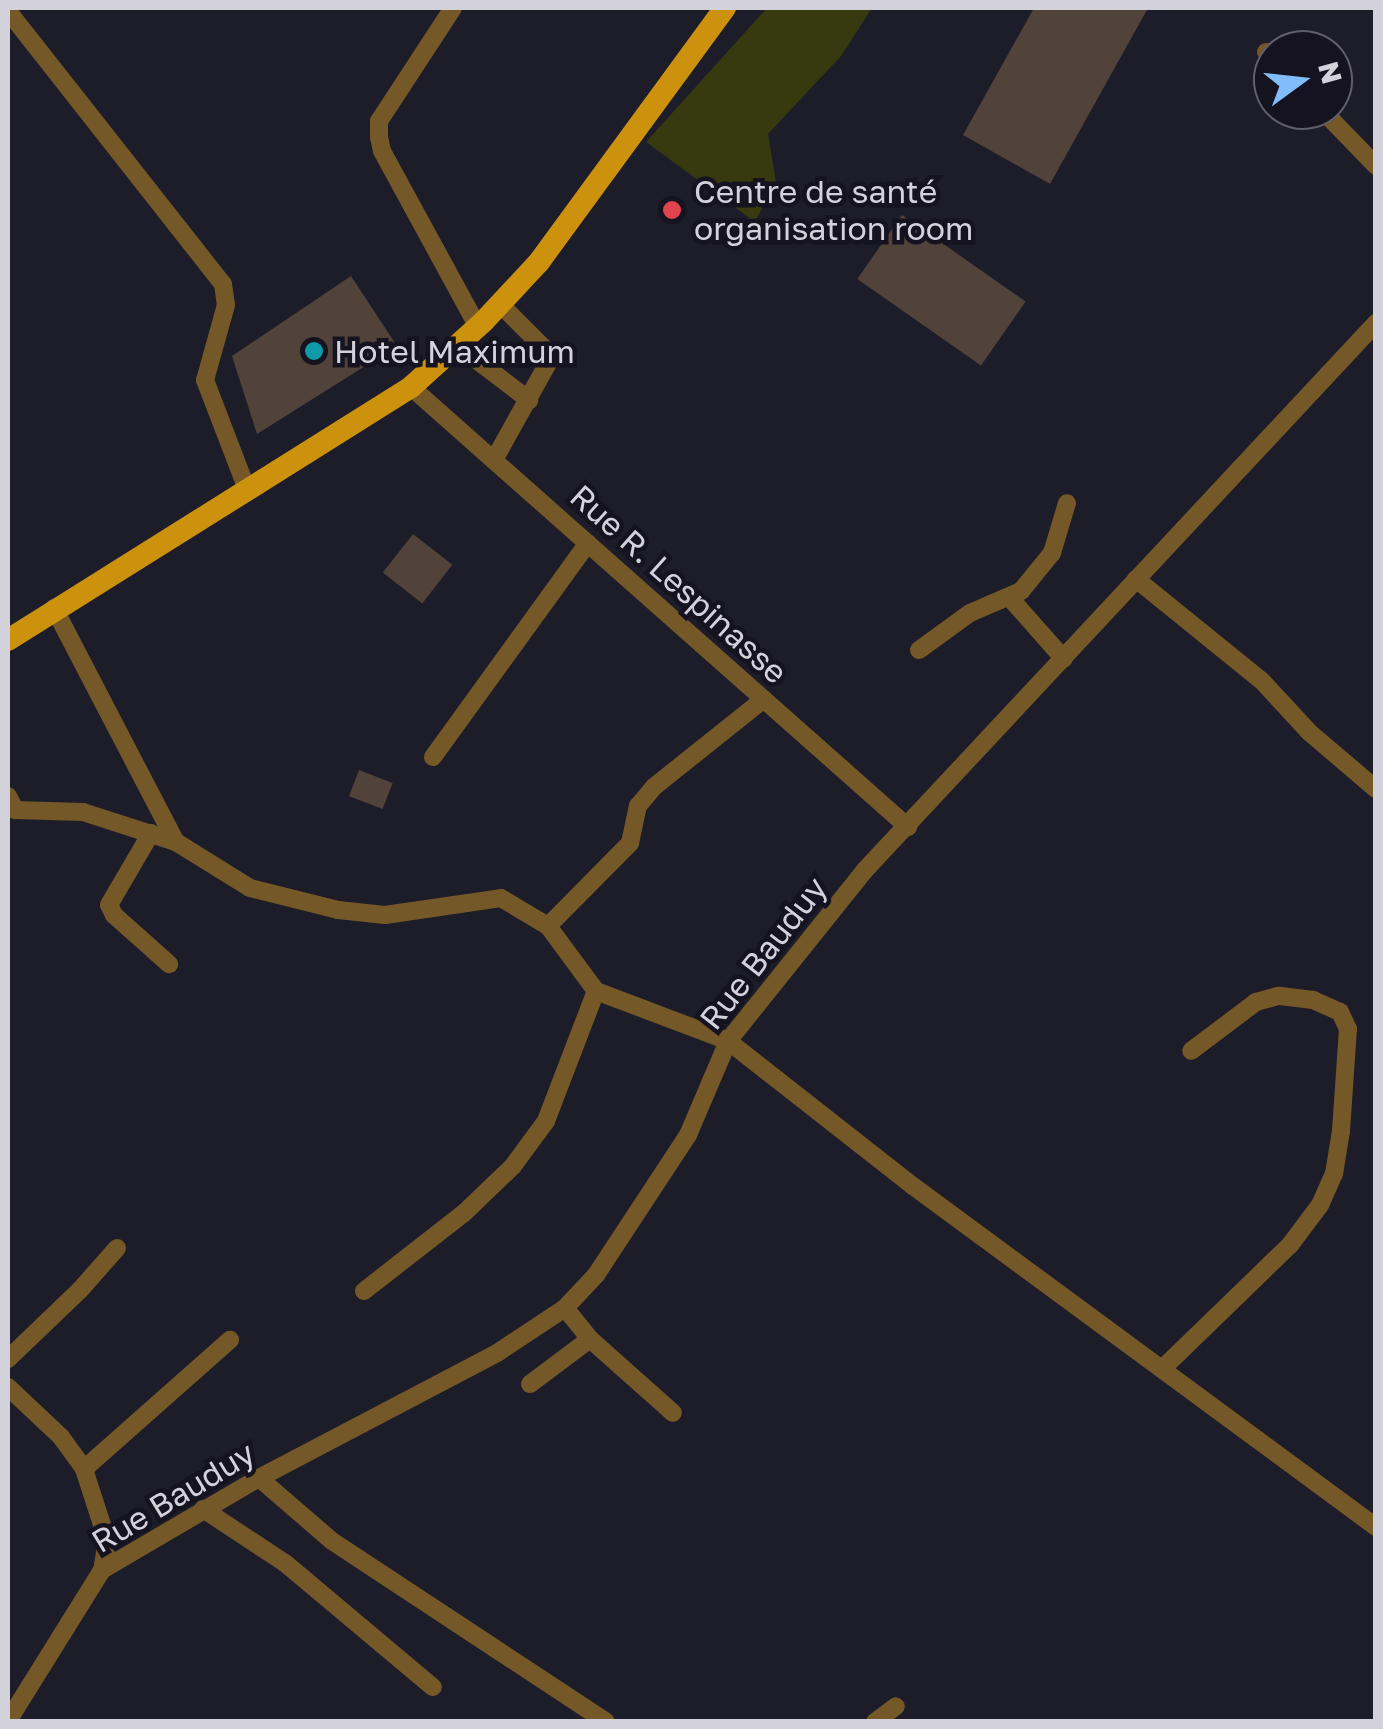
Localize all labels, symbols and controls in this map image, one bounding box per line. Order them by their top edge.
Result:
north arrow [1253,30,1353,130]
text: N [1312,58,1349,87]
place label: Centre de santé organisation room [694,173,973,248]
marker: Centre de santé organisation room [659,197,685,223]
place label: Hotel Maximum [334,332,575,370]
marker: Hotel Maximum [303,340,325,362]
street label: Rue R. Lespinasse [563,477,795,691]
street label: Rue Bauduy [692,869,834,1037]
street label: Rue Bauduy [85,1433,261,1561]

